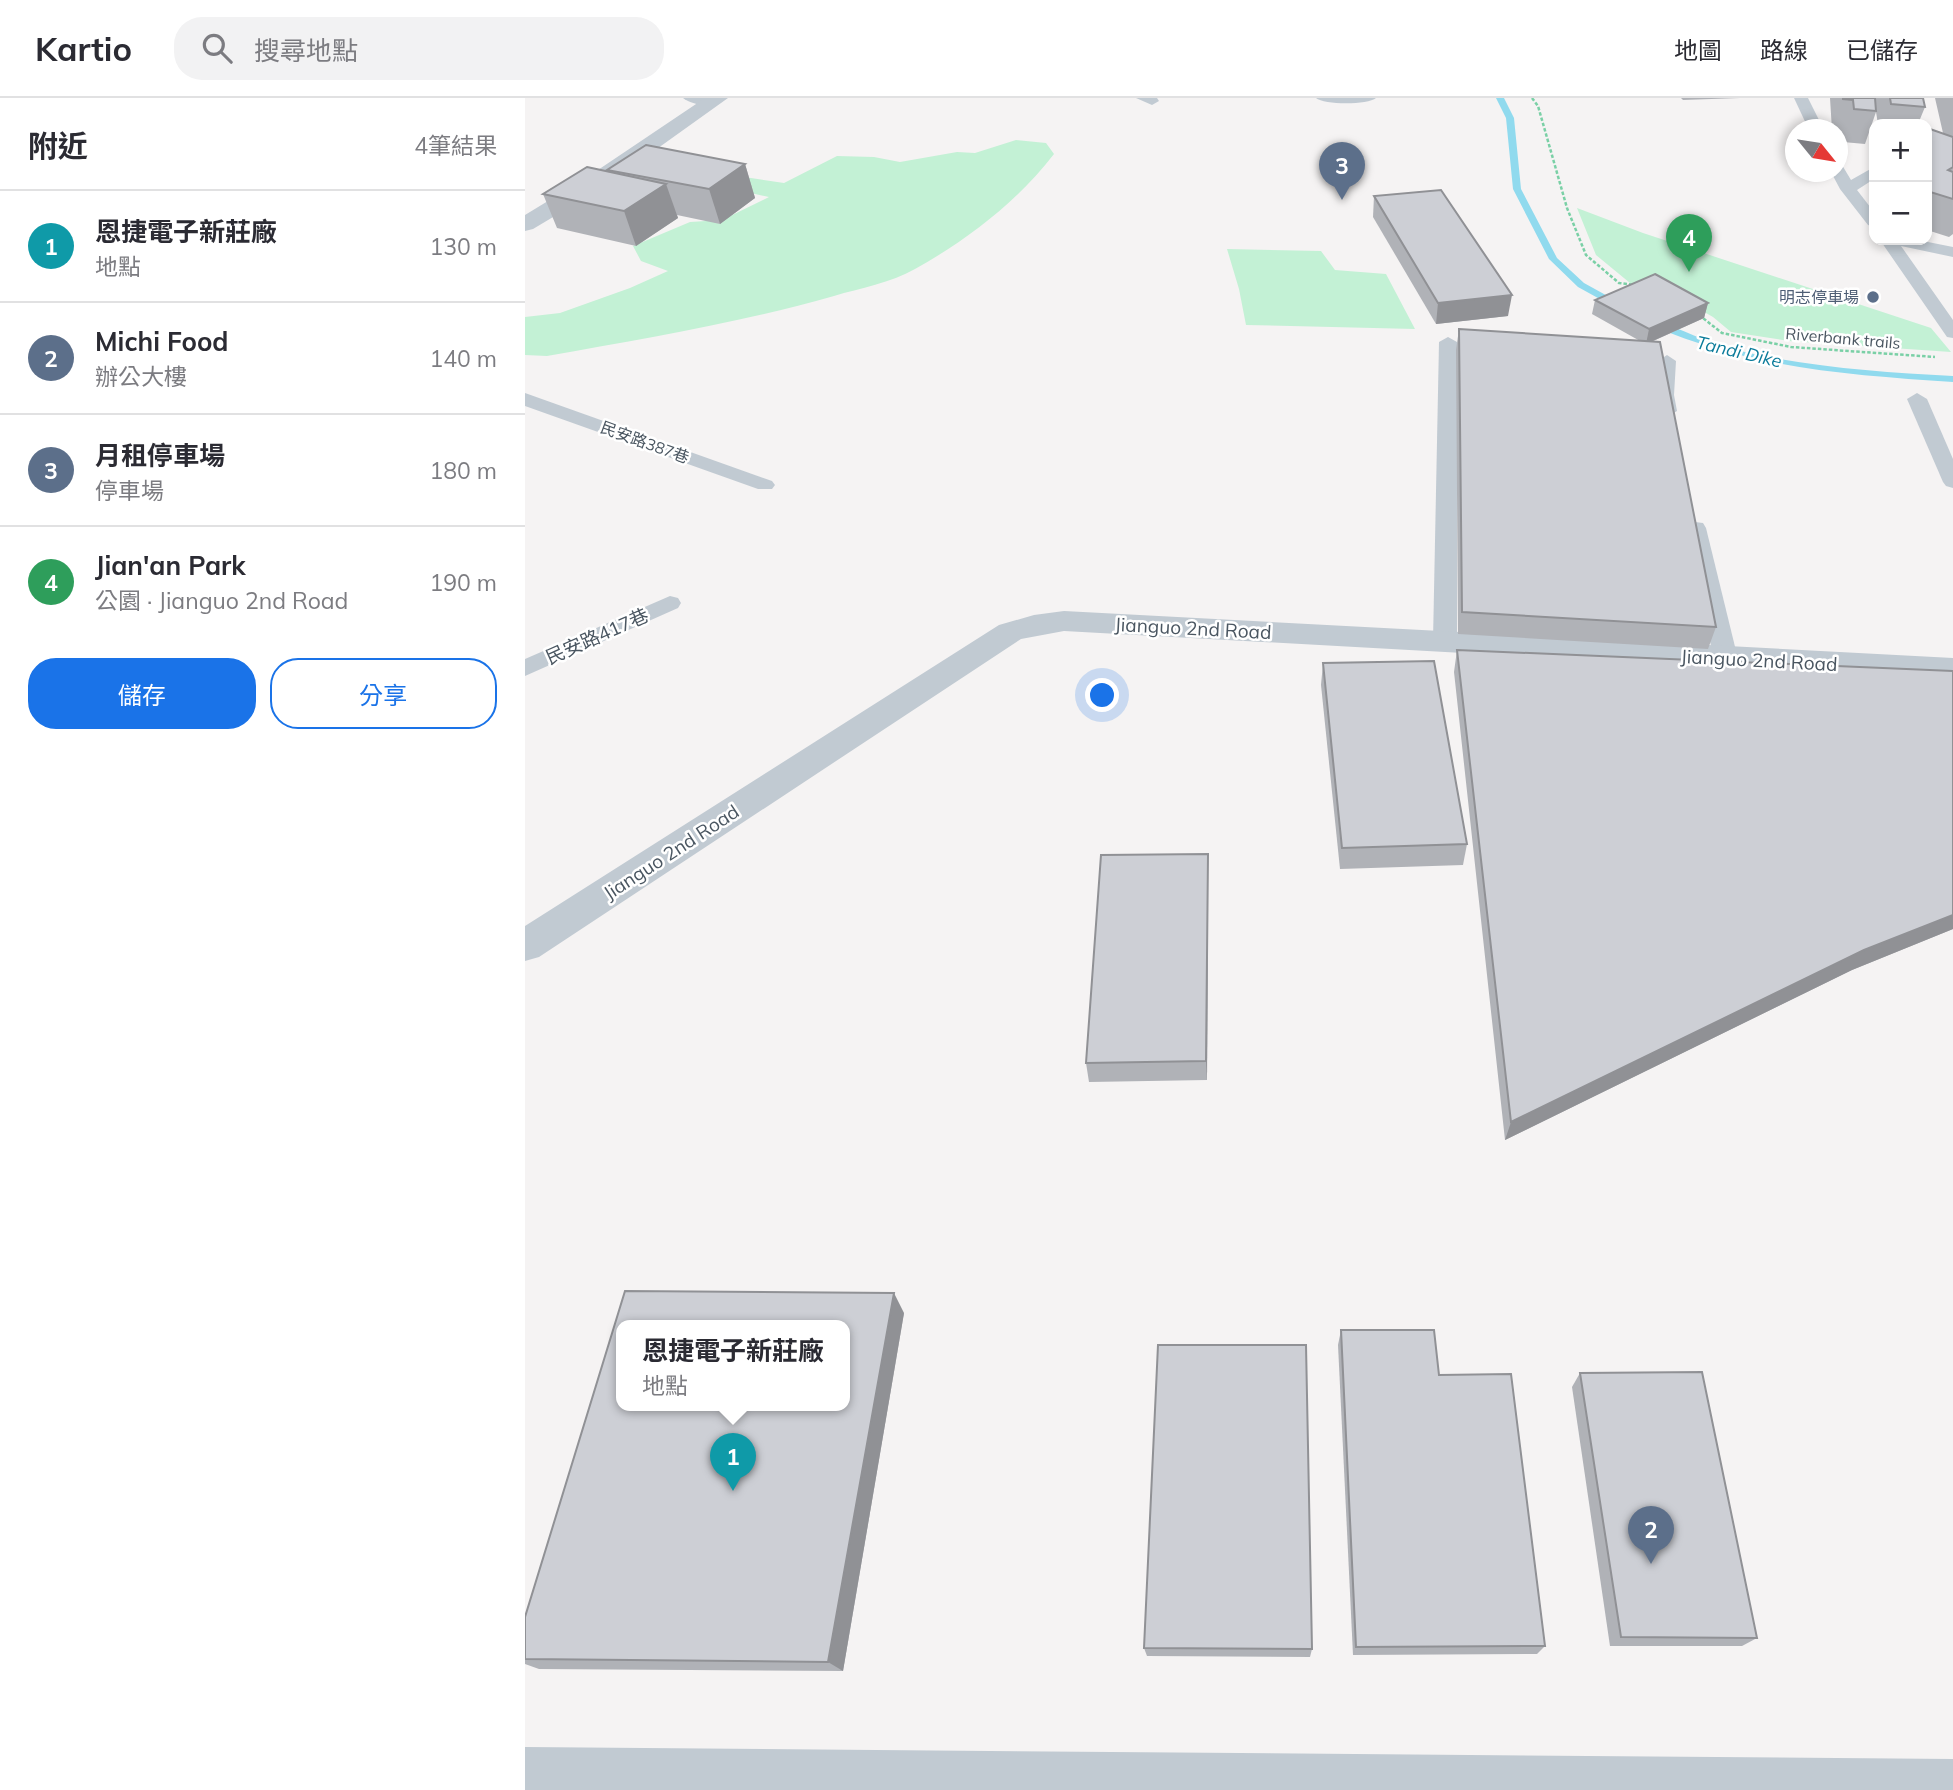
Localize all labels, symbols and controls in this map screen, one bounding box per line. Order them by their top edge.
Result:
search box [174,17,664,80]
text: Kartio [35,28,132,69]
icon: search [198,29,236,67]
text: 搜尋地點 [254,34,358,67]
text: 地圖 [1674,35,1722,65]
text: 路線 [1760,35,1808,65]
text: 已儲存 [1846,35,1918,65]
north arrow [1785,119,1848,182]
map controls [1869,119,1932,245]
button: + [1869,119,1932,182]
text: 附近 [28,127,88,165]
text: 4筆結果 [414,131,497,160]
pin: 3 [1319,142,1365,200]
button: − [1869,182,1932,245]
pin: 4 [1666,214,1712,272]
text: 恩捷電子新莊廠 [95,215,277,248]
text: 1 [44,232,58,261]
text: 130 m [429,232,497,261]
text: 地點 [95,252,141,281]
place label: 明志停車場 [1779,287,1859,307]
marker: 明志停車場 [1865,289,1881,305]
street label: Riverbank trails [1785,323,1901,353]
text: Michi Food [95,325,228,358]
water label: Tandi Dike [1694,330,1784,373]
text: 2 [44,344,58,373]
text: 140 m [429,344,497,373]
text: 辦公大樓 [95,362,187,391]
street label: 民安路387巷 [598,417,692,467]
text: 月租停車場 [95,439,225,472]
text: 3 [44,456,58,485]
text: 180 m [429,456,497,485]
text: 停車場 [95,476,164,505]
text: Jian'an Park [95,549,246,582]
text: 4 [44,568,58,597]
text: 190 m [429,568,497,597]
text: 公園 · Jianguo 2nd Road [95,586,348,615]
street label: 民安路417巷 [542,603,652,669]
street label: Jianguo 2nd Road [1114,612,1272,644]
street label: Jianguo 2nd Road [1680,644,1838,676]
button: 儲存 [28,658,256,729]
button: 分享 [270,658,497,729]
your location [1085,678,1119,712]
street label: Jianguo 2nd Road [599,799,743,905]
popup [616,1320,850,1411]
text: 恩捷電子新莊廠 [642,1334,824,1367]
text: 地點 [642,1371,688,1400]
pin: 1 [710,1433,756,1491]
pin: 2 [1628,1506,1674,1564]

